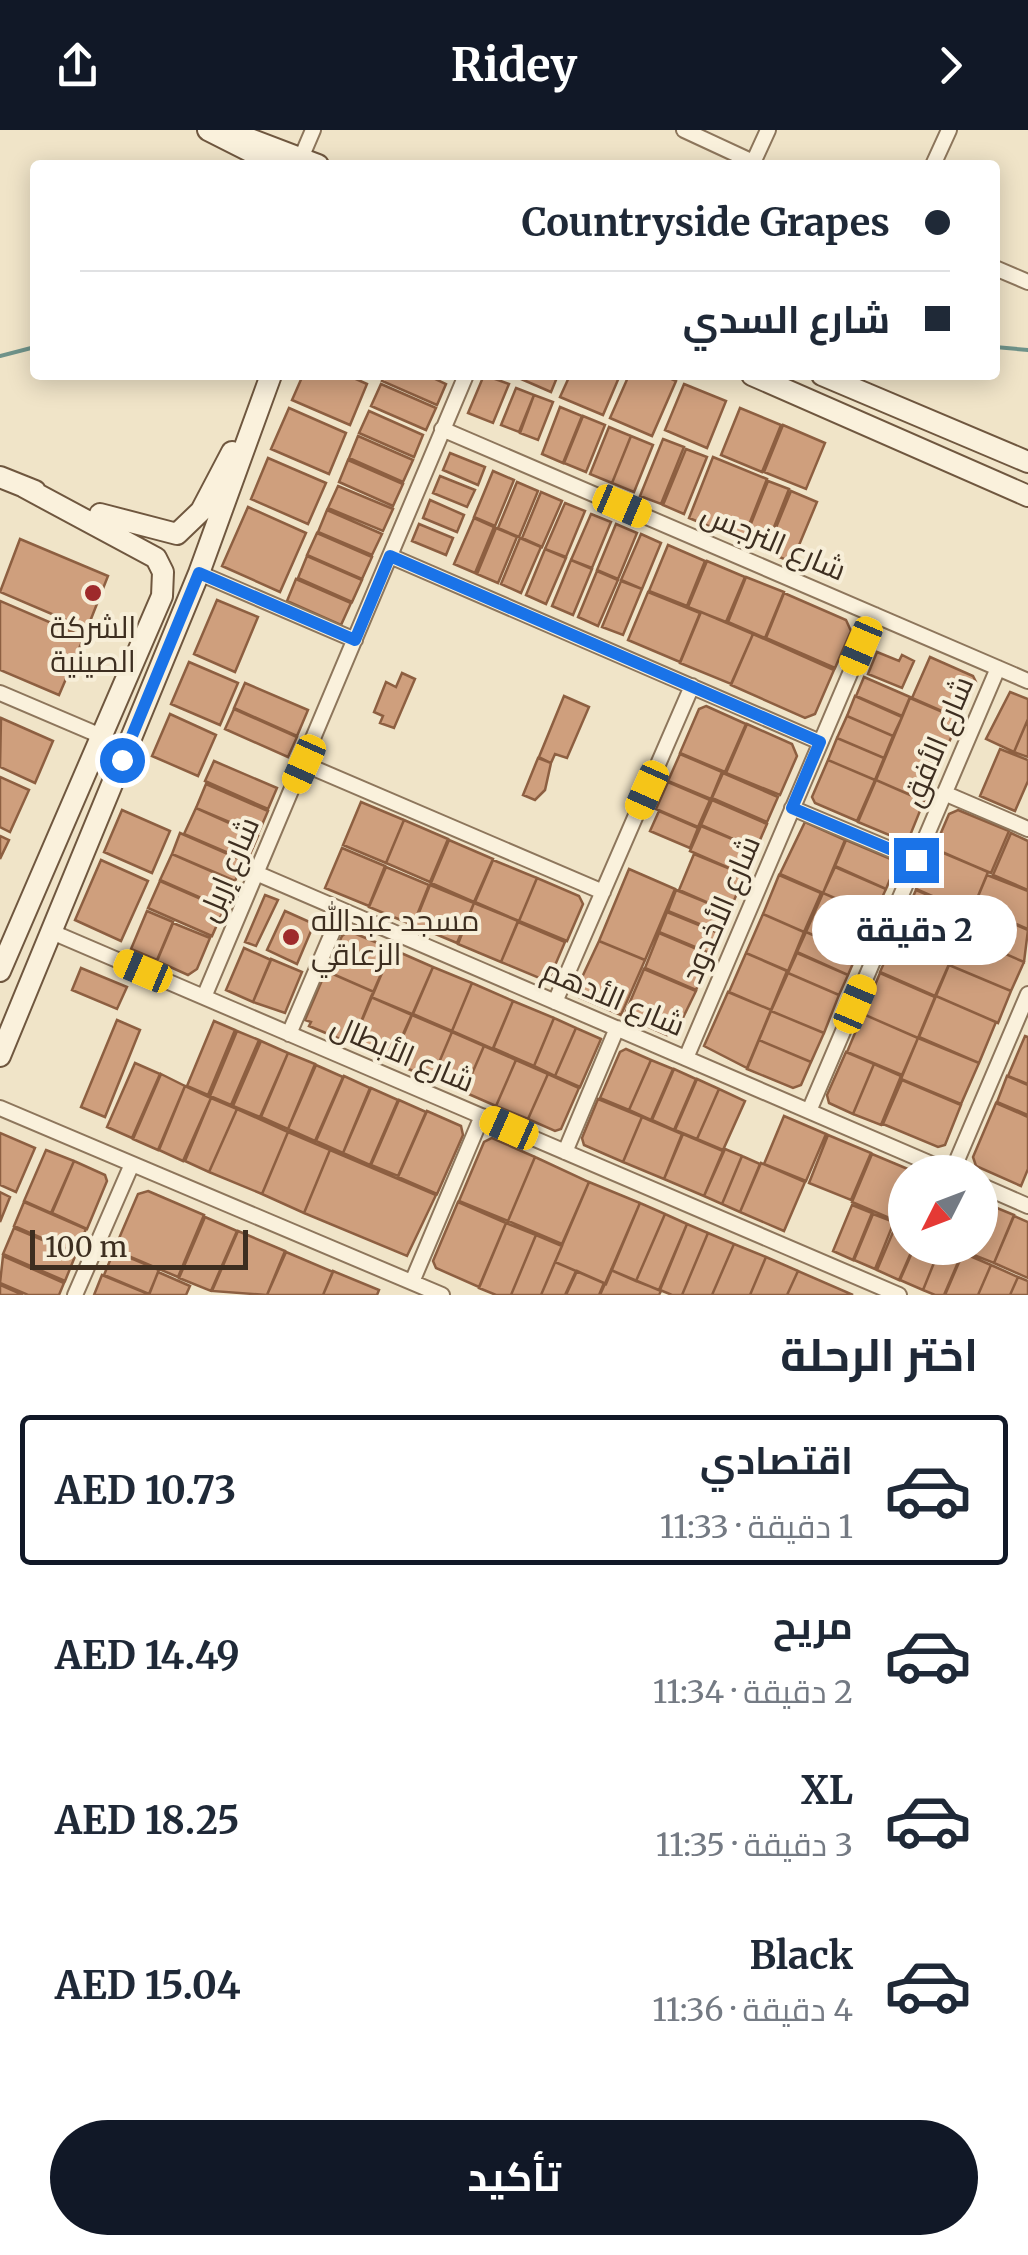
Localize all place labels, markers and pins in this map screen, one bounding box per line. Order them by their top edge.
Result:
marker: الشركة الصينية [82,582,104,604]
place label: الشركة الصينية [50,608,136,680]
place label: مسجد عبدالله الزعاقي [311,901,480,978]
marker: مسجد عبدالله الزعاقي [280,926,302,948]

